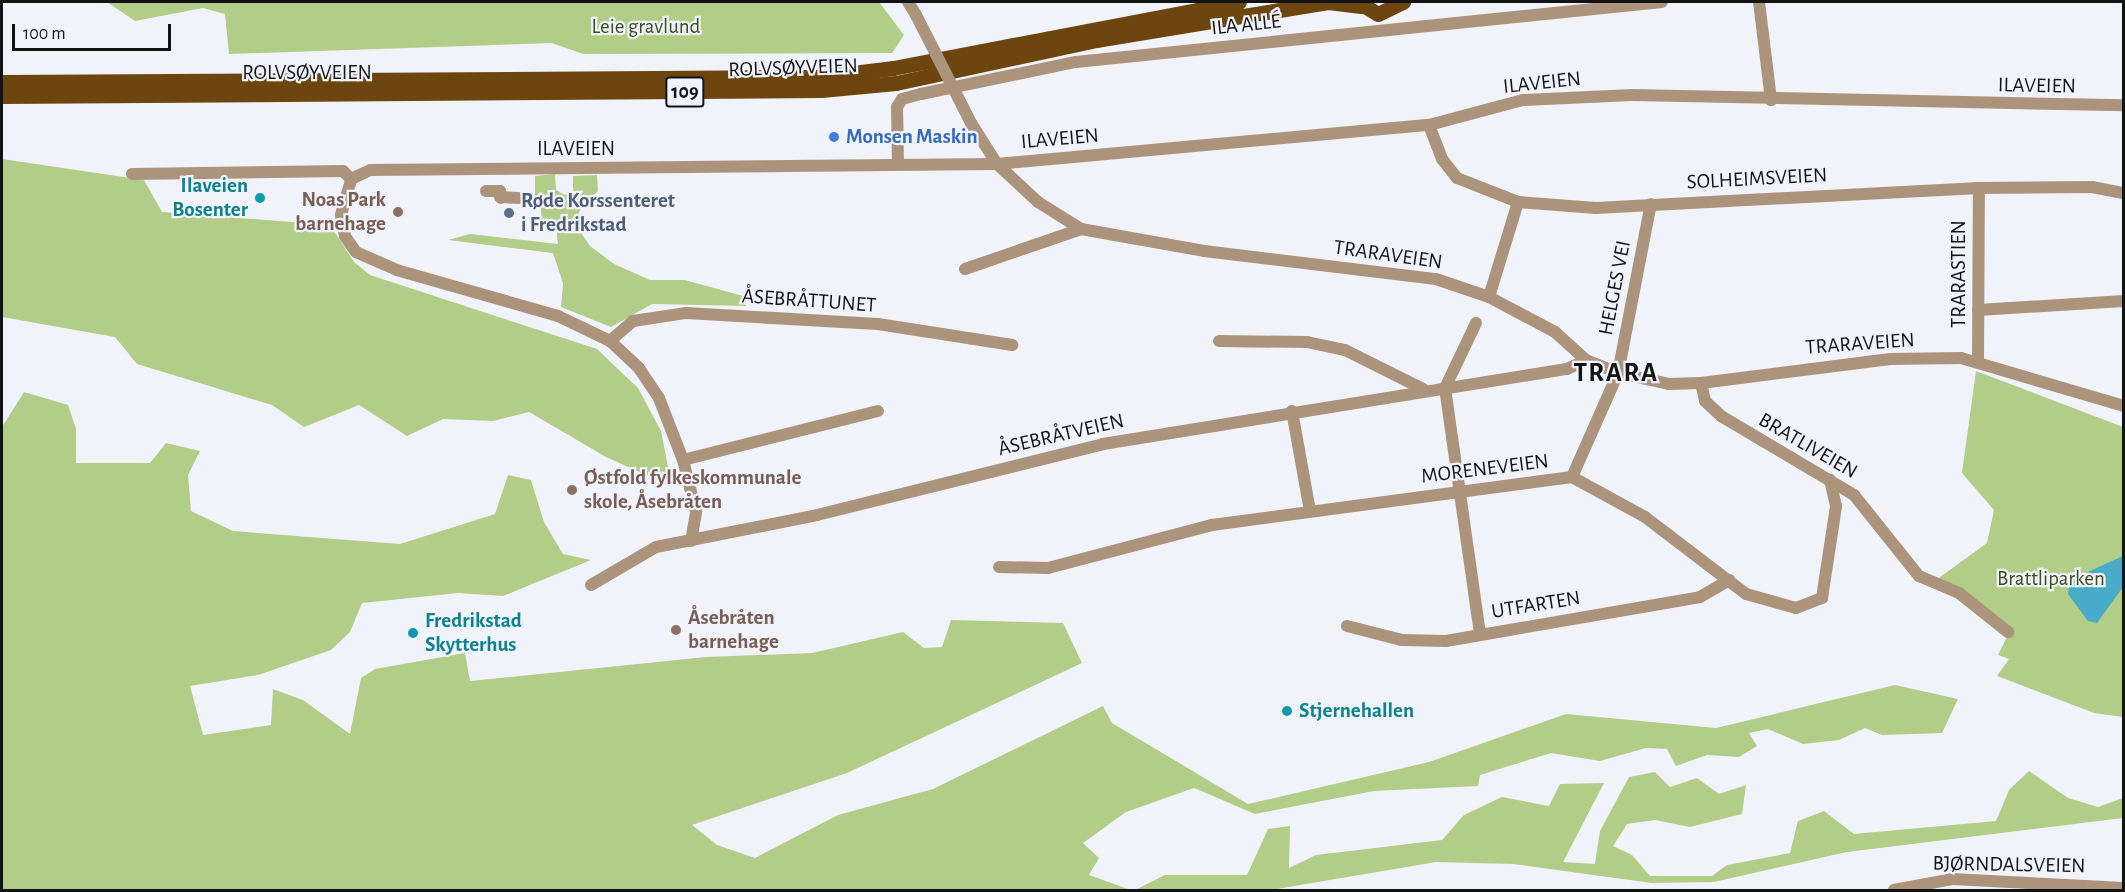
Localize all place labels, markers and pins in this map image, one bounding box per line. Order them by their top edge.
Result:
place label: Monsen Maskin [846,124,978,150]
marker: Monsen Maskin [827,130,841,144]
place label: Ilaveien Bosenter [172,173,248,223]
place label: Noas Park barnehage [295,187,386,237]
place label: Røde Korssenteret i Fredrikstad [521,188,675,238]
marker: Ilaveien Bosenter [253,191,267,205]
marker: Noas Park barnehage [391,205,405,219]
marker: Røde Korssenteret i Fredrikstad [502,206,516,220]
place label: Østfold fylkeskommunale skole, Åsebråten [584,465,801,515]
marker: Østfold fylkeskommunale skole, Åsebråten [565,483,579,497]
place label: Åsebråten barnehage [688,605,779,655]
place label: Fredrikstad Skytterhus [425,608,522,658]
marker: Åsebråten barnehage [669,623,683,637]
marker: Fredrikstad Skytterhus [406,626,420,640]
place label: Stjernehallen [1299,698,1414,724]
marker: Stjernehallen [1280,704,1294,718]

